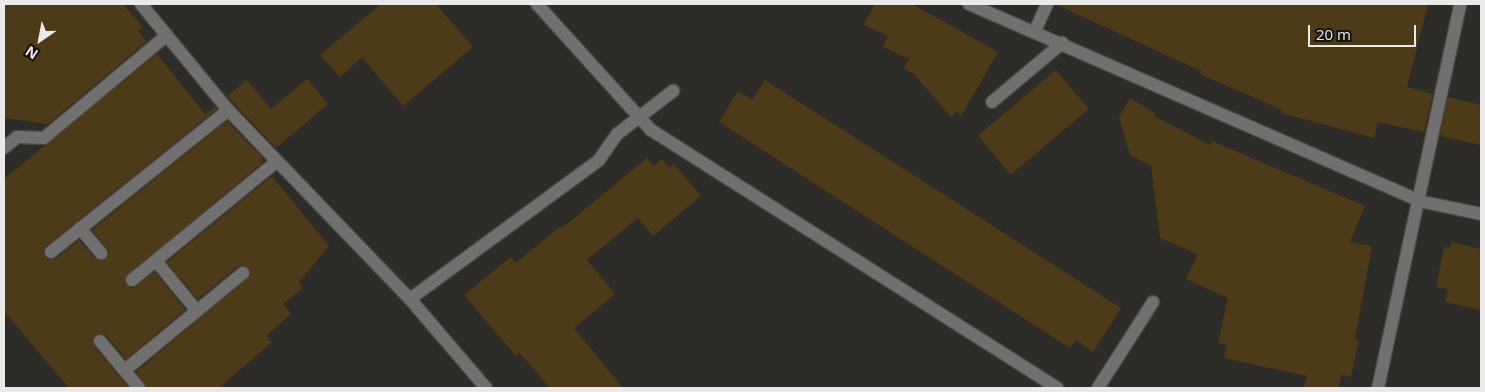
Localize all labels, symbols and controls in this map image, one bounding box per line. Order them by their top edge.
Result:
north arrow [15,15,65,65]
scale bar [1310,15,1418,47]
text: 20 m [1316,24,1351,44]
text: N [22,42,42,64]

